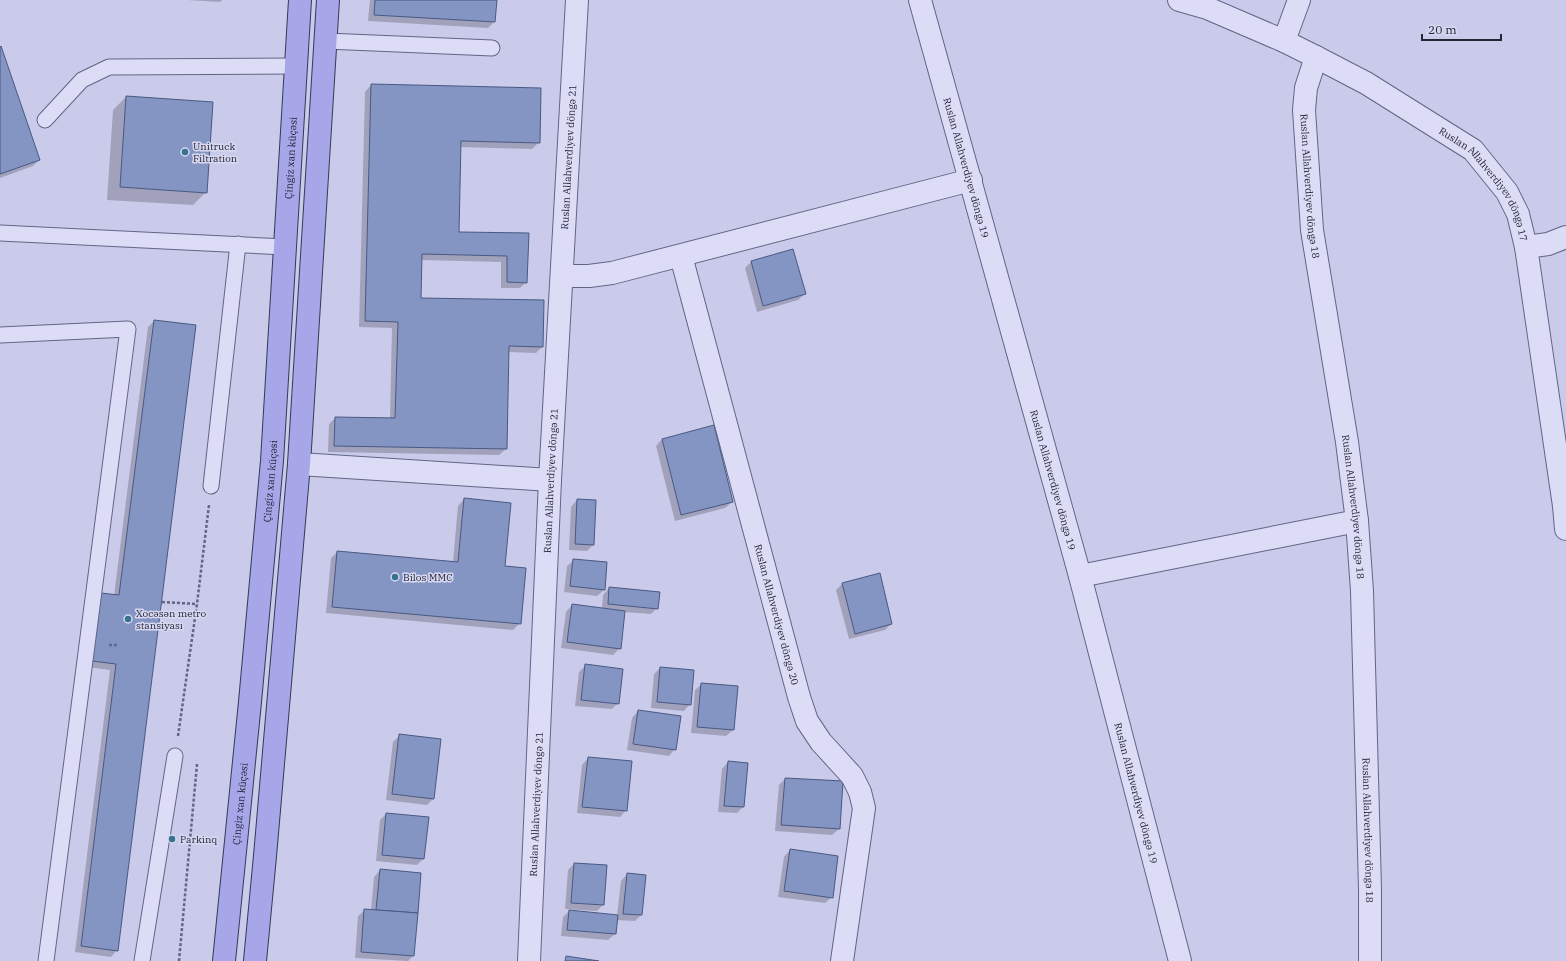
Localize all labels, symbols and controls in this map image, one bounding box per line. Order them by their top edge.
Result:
scale bar [1422,16,1501,42]
text: 20 m [1428,22,1457,37]
street label: Ruslan Allahverdiyev döngə 21 [558,84,579,230]
street label: Ruslan Allahverdiyev döngə 19 [941,96,992,239]
street label: Ruslan Allahverdiyev döngə 18 [1298,113,1323,259]
street label: Çingiz xan küçəsi [281,116,299,199]
street label: Ruslan Allahverdiyev döngə 17 [1437,124,1531,242]
place label: Unitruck Filtration [193,140,238,165]
marker: Unitruck Filtration [180,147,190,157]
street label: Ruslan Allahverdiyev döngə 21 [540,408,561,553]
street label: Ruslan Allahverdiyev döngə 19 [1028,408,1079,551]
street label: Ruslan Allahverdiyev döngə 18 [1339,434,1368,579]
street label: Çingiz xan küçəsi [260,440,280,523]
street label: Ruslan Allahverdiyev döngə 20 [752,543,802,686]
place label: Bilos MMC [403,571,453,584]
marker: Bilos MMC [390,572,400,582]
place label: Xocəsən metro stansiyası [136,607,206,632]
marker: Xocəsən metro stansiyası [123,614,133,624]
street label: Ruslan Allahverdiyev döngə 19 [1112,721,1161,865]
street label: Ruslan Allahverdiyev döngə 21 [526,731,546,877]
street label: Ruslan Allahverdiyev döngə 18 [1360,758,1377,903]
street label: Çingiz xan küçəsi [229,762,250,845]
place label: Parkinq [180,833,217,846]
marker: Parkinq [167,834,177,844]

